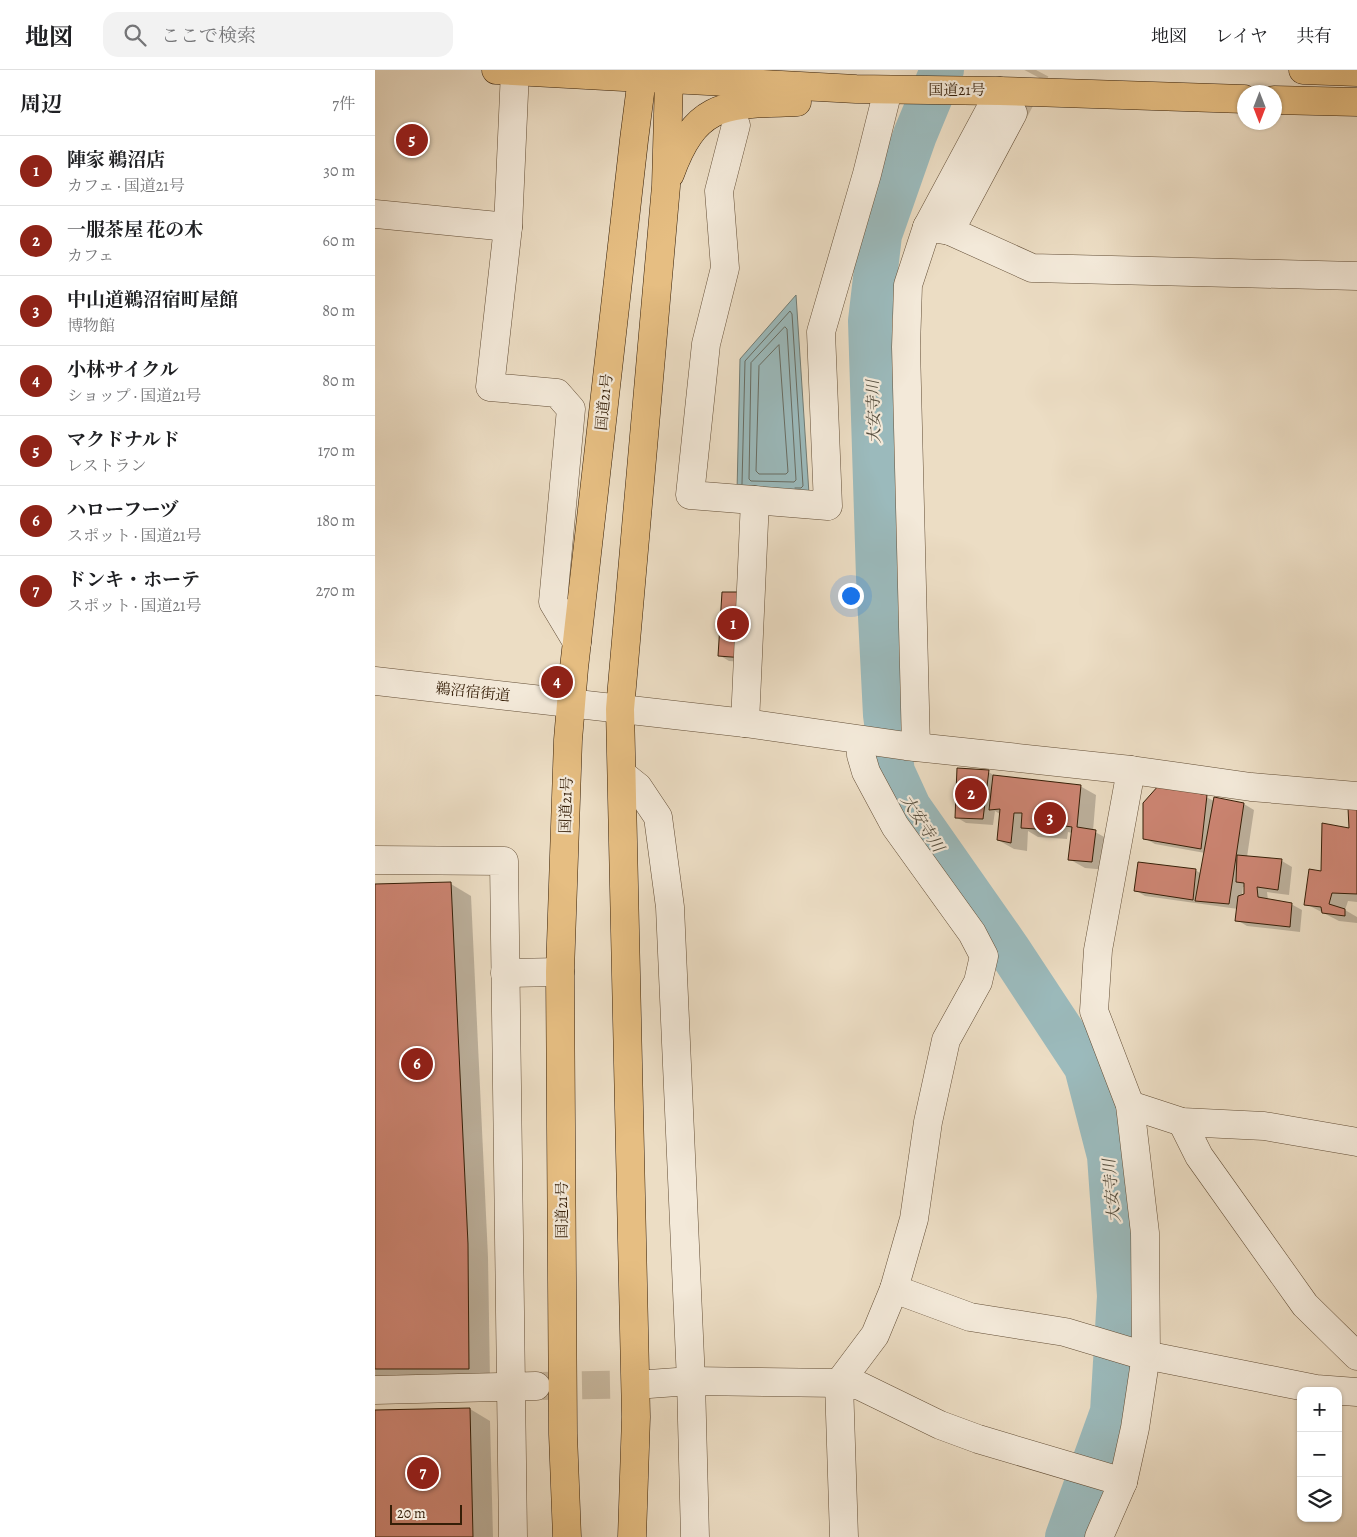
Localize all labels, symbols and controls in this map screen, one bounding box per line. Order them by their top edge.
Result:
search box [103,12,453,57]
text: 地図 [25,21,73,53]
icon: search [121,21,149,49]
text: ここで検索 [161,23,256,49]
text: 地図 [1151,24,1187,48]
text: レイヤ [1215,24,1268,48]
text: 共有 [1296,24,1332,48]
street label: 国道21号 [928,80,986,100]
north arrow [1237,85,1282,130]
text: 周辺 [20,90,62,118]
text: 7件 [332,93,355,115]
pin: 5 [396,121,428,159]
text: 陣家 鵜沼店 [67,147,165,173]
text: 1 [33,160,39,182]
text: 30 m [323,160,355,182]
text: カフェ · 国道21号 [67,175,185,197]
text: 一服茶屋 花の木 [67,217,203,243]
text: 2 [32,230,40,252]
text: 60 m [323,230,355,252]
text: カフェ [67,245,114,267]
text: 中山道鵜沼宿町屋館 [67,287,238,313]
text: 3 [33,300,39,322]
text: 80 m [322,300,355,322]
text: 博物館 [67,315,115,337]
text: 小林サイクル [67,357,179,383]
text: 4 [32,370,40,392]
text: 80 m [322,370,355,392]
street label: 国道21号 [591,372,617,432]
water label: 大安寺川 [862,378,886,444]
text: ショップ · 国道21号 [67,385,201,407]
text: マクドナルド [67,427,180,453]
text: 5 [33,440,39,462]
text: 170 m [318,440,355,462]
text: レストラン [67,455,147,477]
text: ハローフーヅ [67,497,179,523]
text: 6 [32,510,40,532]
text: 180 m [317,510,355,532]
text: スポット · 国道21号 [67,525,202,547]
text: ドンキ・ホーテ [67,567,200,593]
text: 7 [33,580,39,602]
text: 270 m [316,580,355,602]
your location [838,583,864,609]
text: スポット · 国道21号 [67,595,202,617]
pin: 1 [717,605,749,643]
pin: 4 [541,663,573,701]
street label: 鵜沼宿街道 [435,678,511,706]
pin: 2 [955,775,987,813]
street label: 国道21号 [555,776,577,834]
water label: 大安寺川 [896,791,950,858]
pin: 3 [1034,799,1066,837]
pin: 6 [401,1045,433,1083]
water label: 大安寺川 [1098,1156,1126,1224]
street label: 国道21号 [552,1181,572,1239]
map controls [1297,1387,1342,1522]
button: + [1297,1387,1342,1432]
button: − [1297,1432,1342,1477]
pin: 7 [407,1454,439,1492]
button: layers [1297,1477,1342,1522]
scale bar [390,1502,463,1525]
text: 20 m [397,1504,426,1523]

